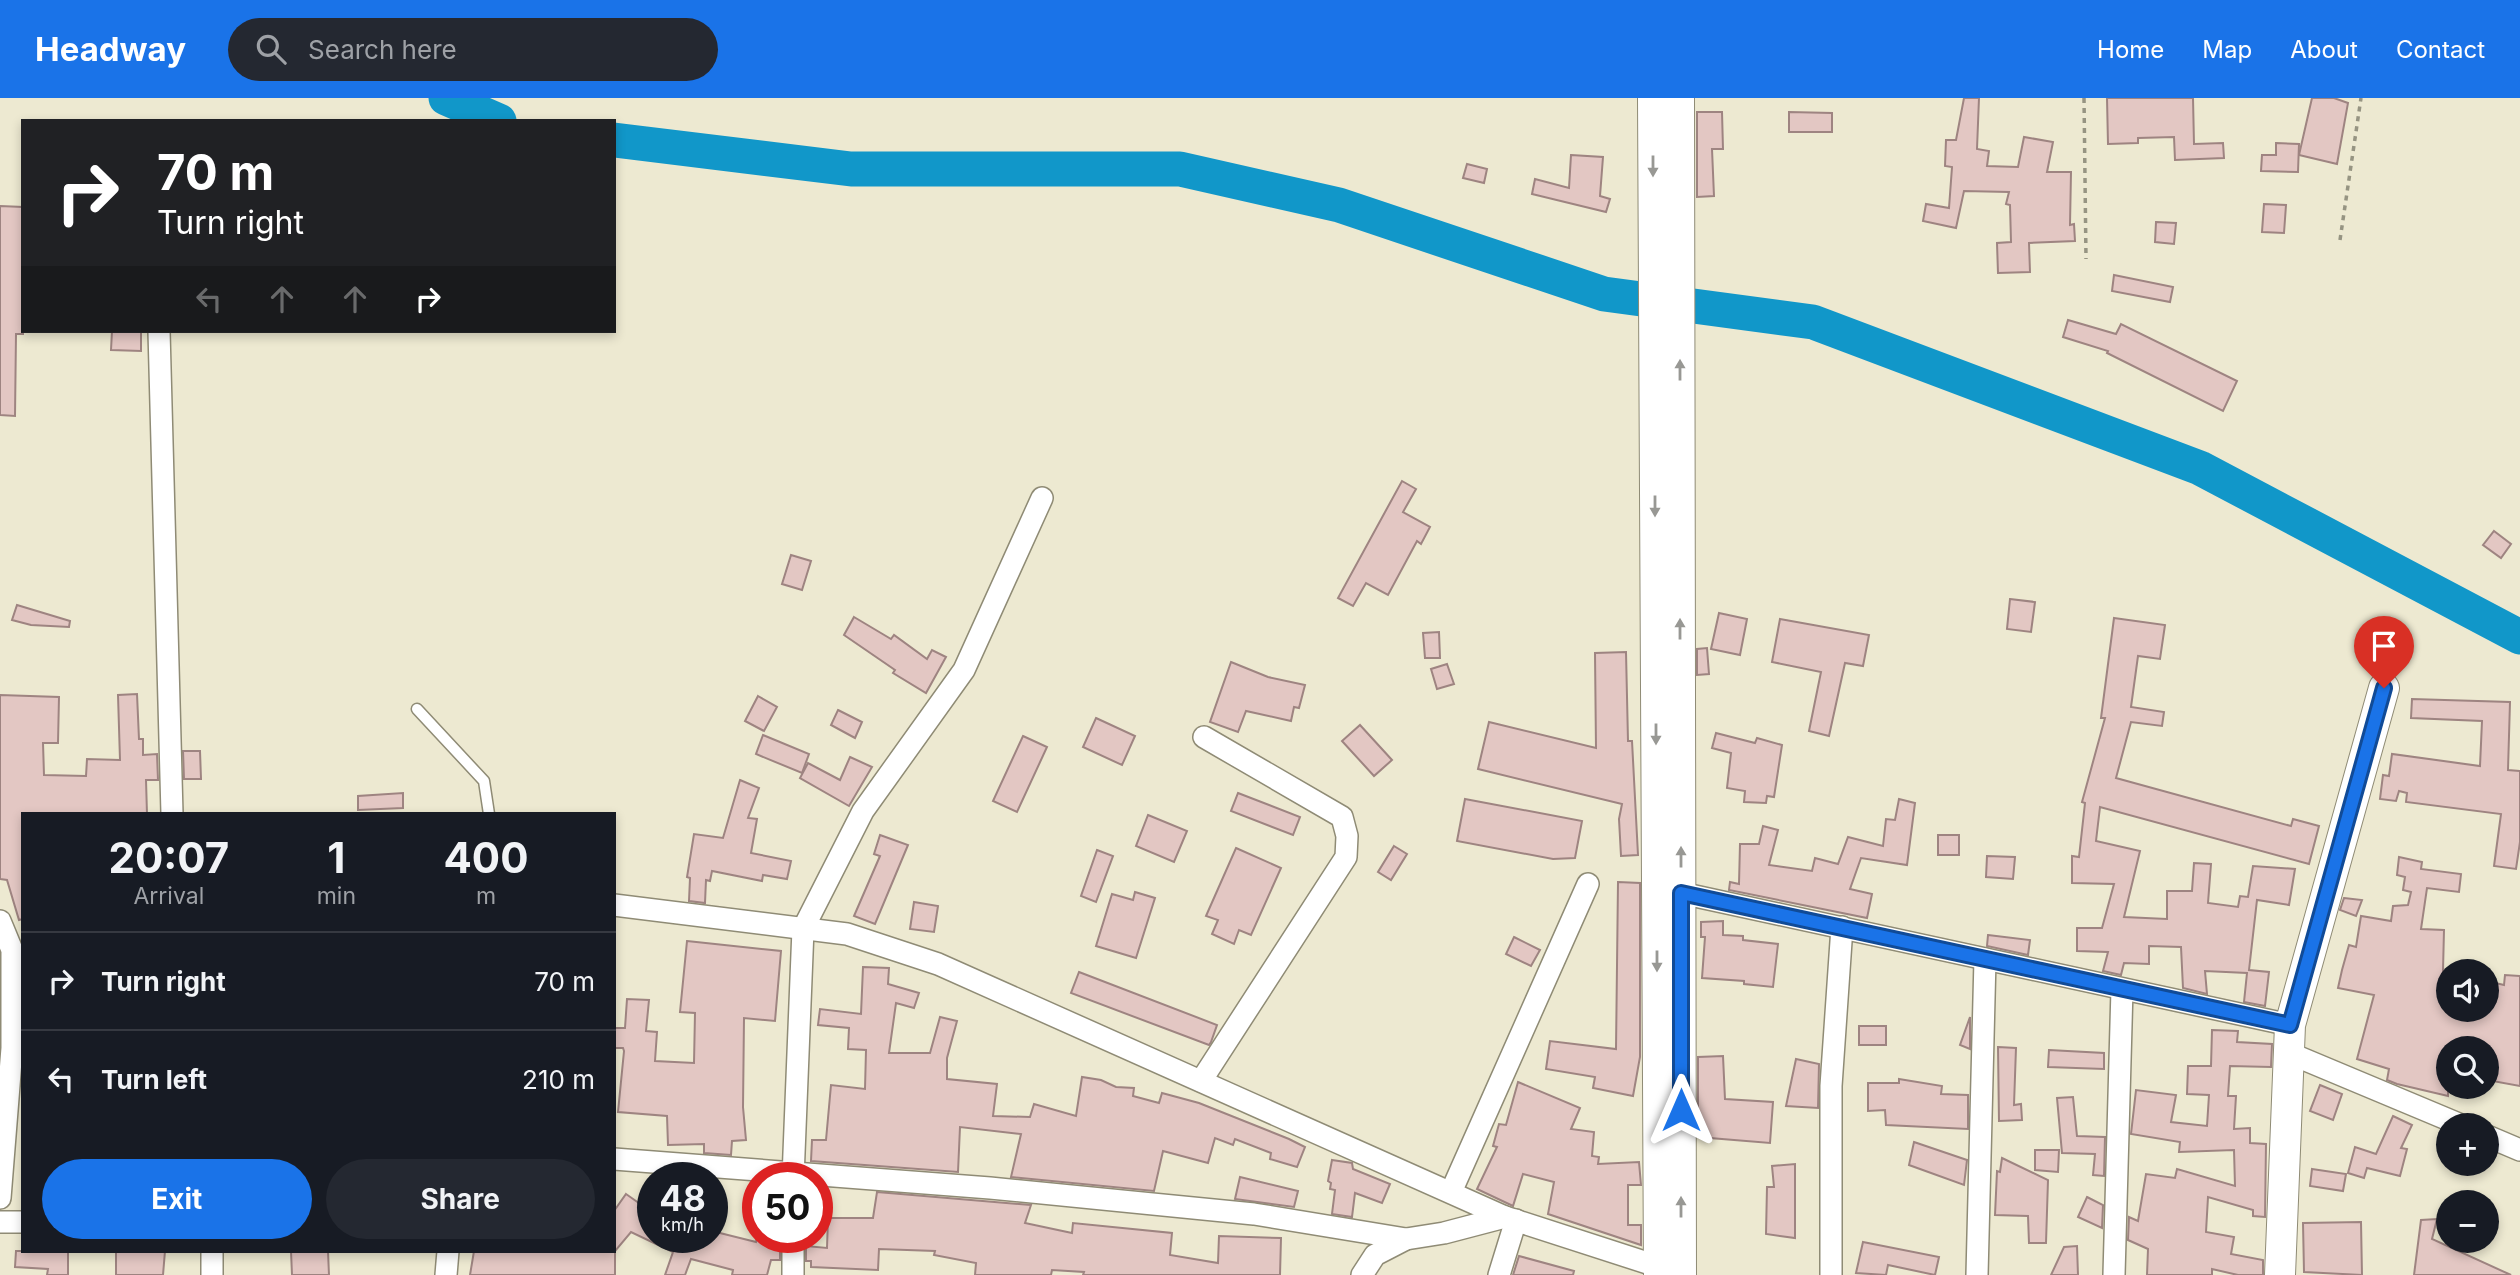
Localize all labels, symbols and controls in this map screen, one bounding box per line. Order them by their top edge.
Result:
search box [228,18,718,81]
text: Headway [35,29,186,69]
icon: search [252,30,290,68]
text: Search here [308,34,457,65]
text: Home [2097,35,2164,64]
text: Map [2202,35,2252,64]
text: About [2290,35,2358,64]
text: Contact [2396,35,2485,64]
text: 70 m [157,143,274,202]
icon: right [42,147,133,238]
one-way arrow [1647,156,1659,178]
text: Turn right [157,203,304,242]
icon: left [190,280,228,318]
icon: ahead [263,280,301,318]
icon: ahead [336,280,374,318]
icon: right [409,280,447,318]
one-way arrow [1674,358,1686,380]
one-way arrow [1649,496,1661,518]
pin [2354,616,2414,688]
one-way arrow [1674,618,1686,640]
icon: arrive [2365,627,2403,665]
one-way arrow [1650,723,1662,745]
text: 20:07 [108,832,229,883]
text: 1 [327,832,345,883]
text: 400 [443,832,529,883]
one-way arrow [1675,846,1687,868]
text: Arrival [133,882,204,910]
text: min [317,882,356,910]
text: m [476,882,496,910]
one-way arrow [1651,951,1663,973]
map controls [2436,959,2499,1253]
button: sound [2436,959,2499,1022]
icon: right [42,962,80,1000]
text: Turn right [101,966,226,997]
text: 70 m [534,966,595,997]
button: search [2436,1036,2499,1099]
icon: left [42,1060,80,1098]
text: Turn left [101,1064,207,1095]
text: 210 m [522,1064,595,1095]
position arrow [1644,1073,1718,1147]
button: + [2436,1113,2499,1176]
button: Exit [42,1159,312,1239]
button: Share [326,1159,595,1239]
speed limit sign: 50 [742,1162,833,1253]
text: 48 [659,1177,706,1219]
button: − [2436,1190,2499,1253]
one-way arrow [1675,1196,1687,1218]
text: km/h [661,1214,704,1235]

